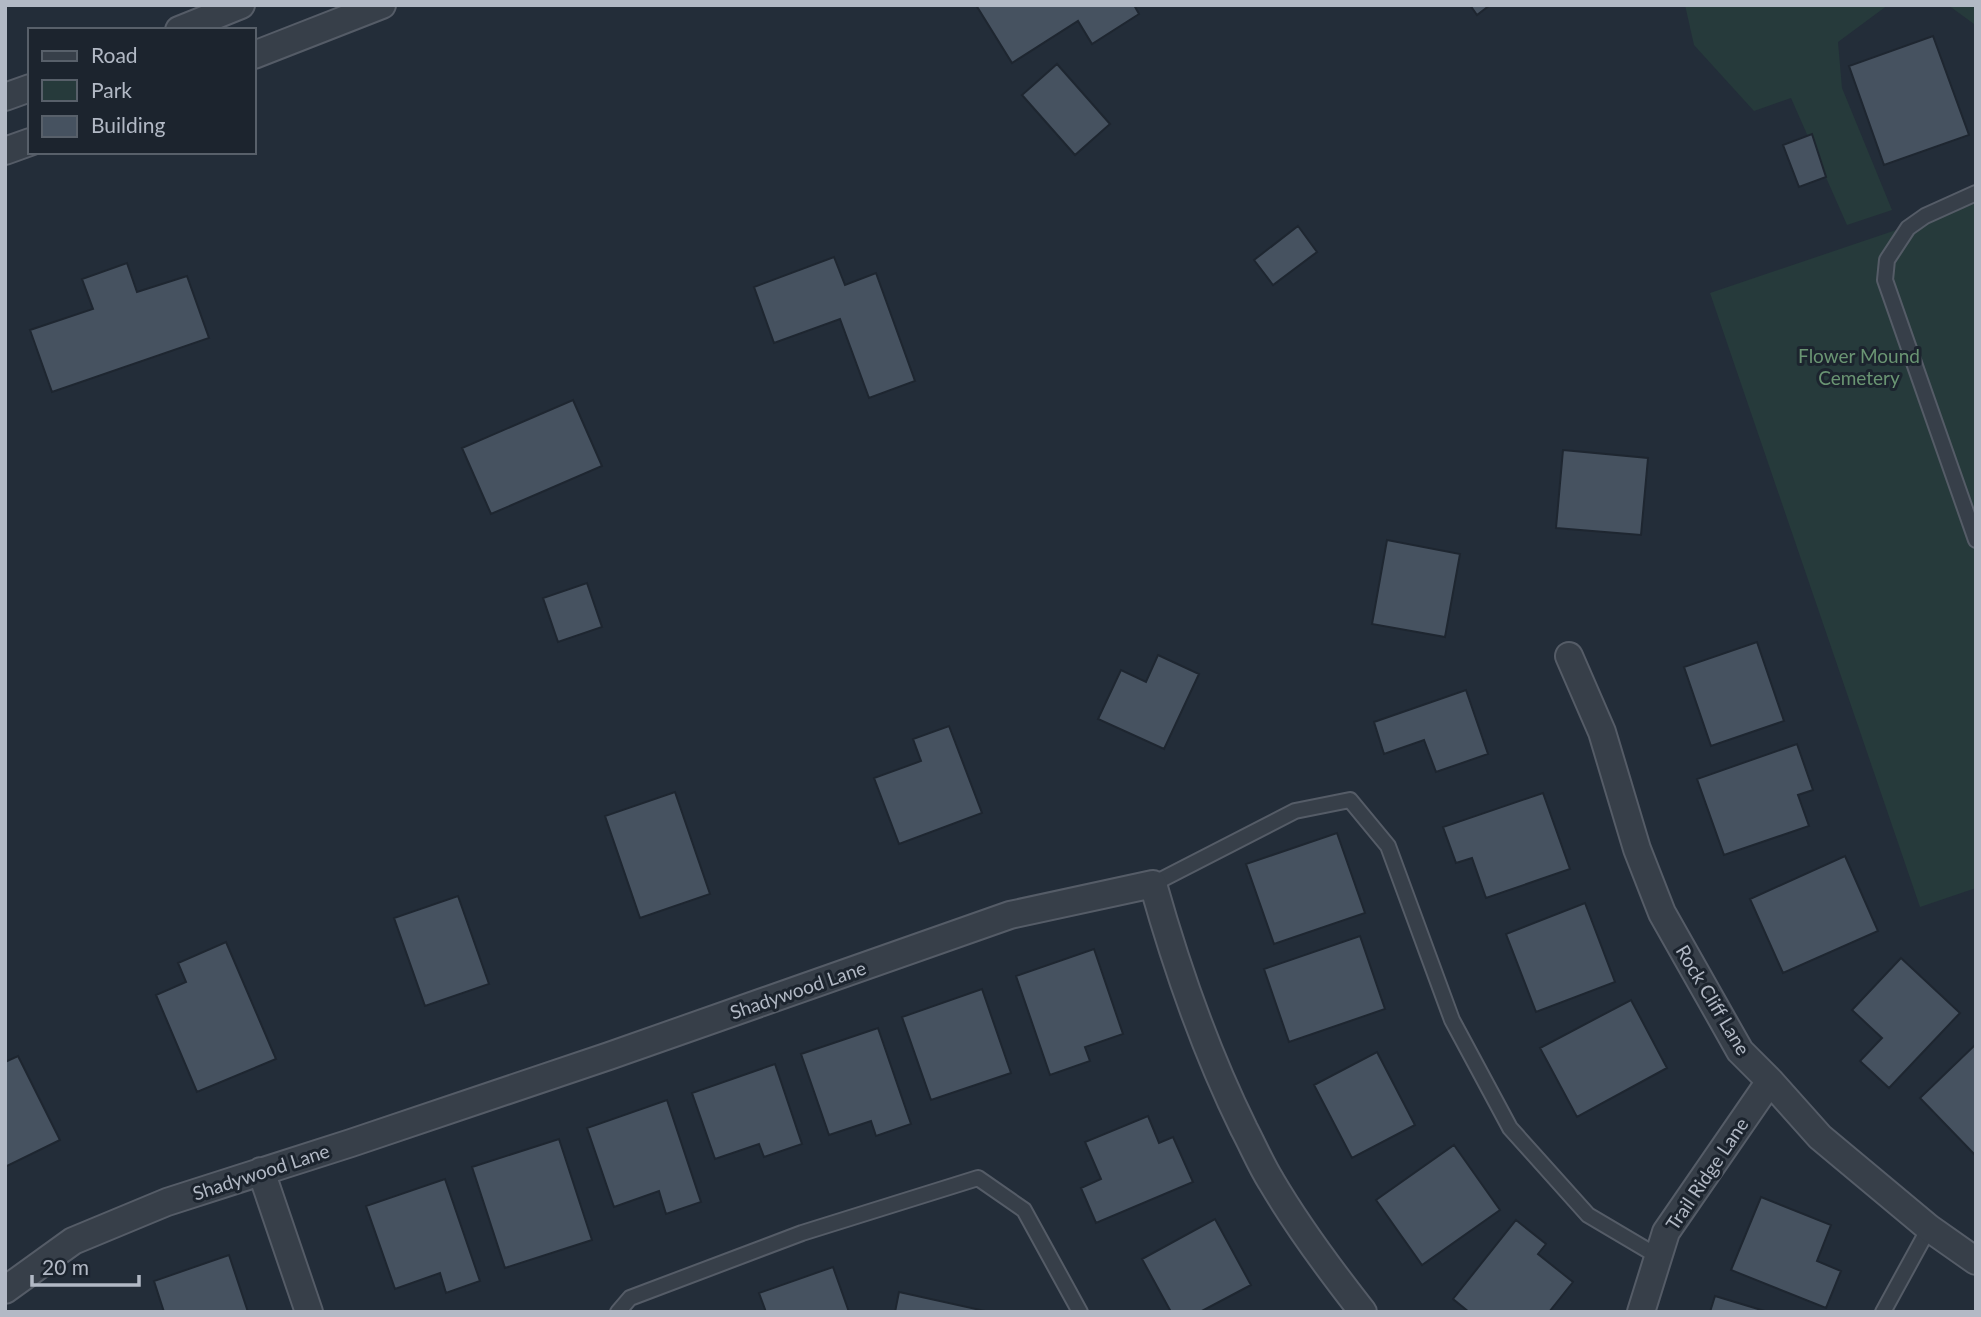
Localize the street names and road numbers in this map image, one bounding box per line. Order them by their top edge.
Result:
street label: Rock Cliff Lane [1672,941,1755,1059]
street label: Shadywood Lane [727,955,869,1024]
street label: Trail Ridge Lane [1661,1113,1753,1234]
street label: Shadywood Lane [190,1139,332,1204]

